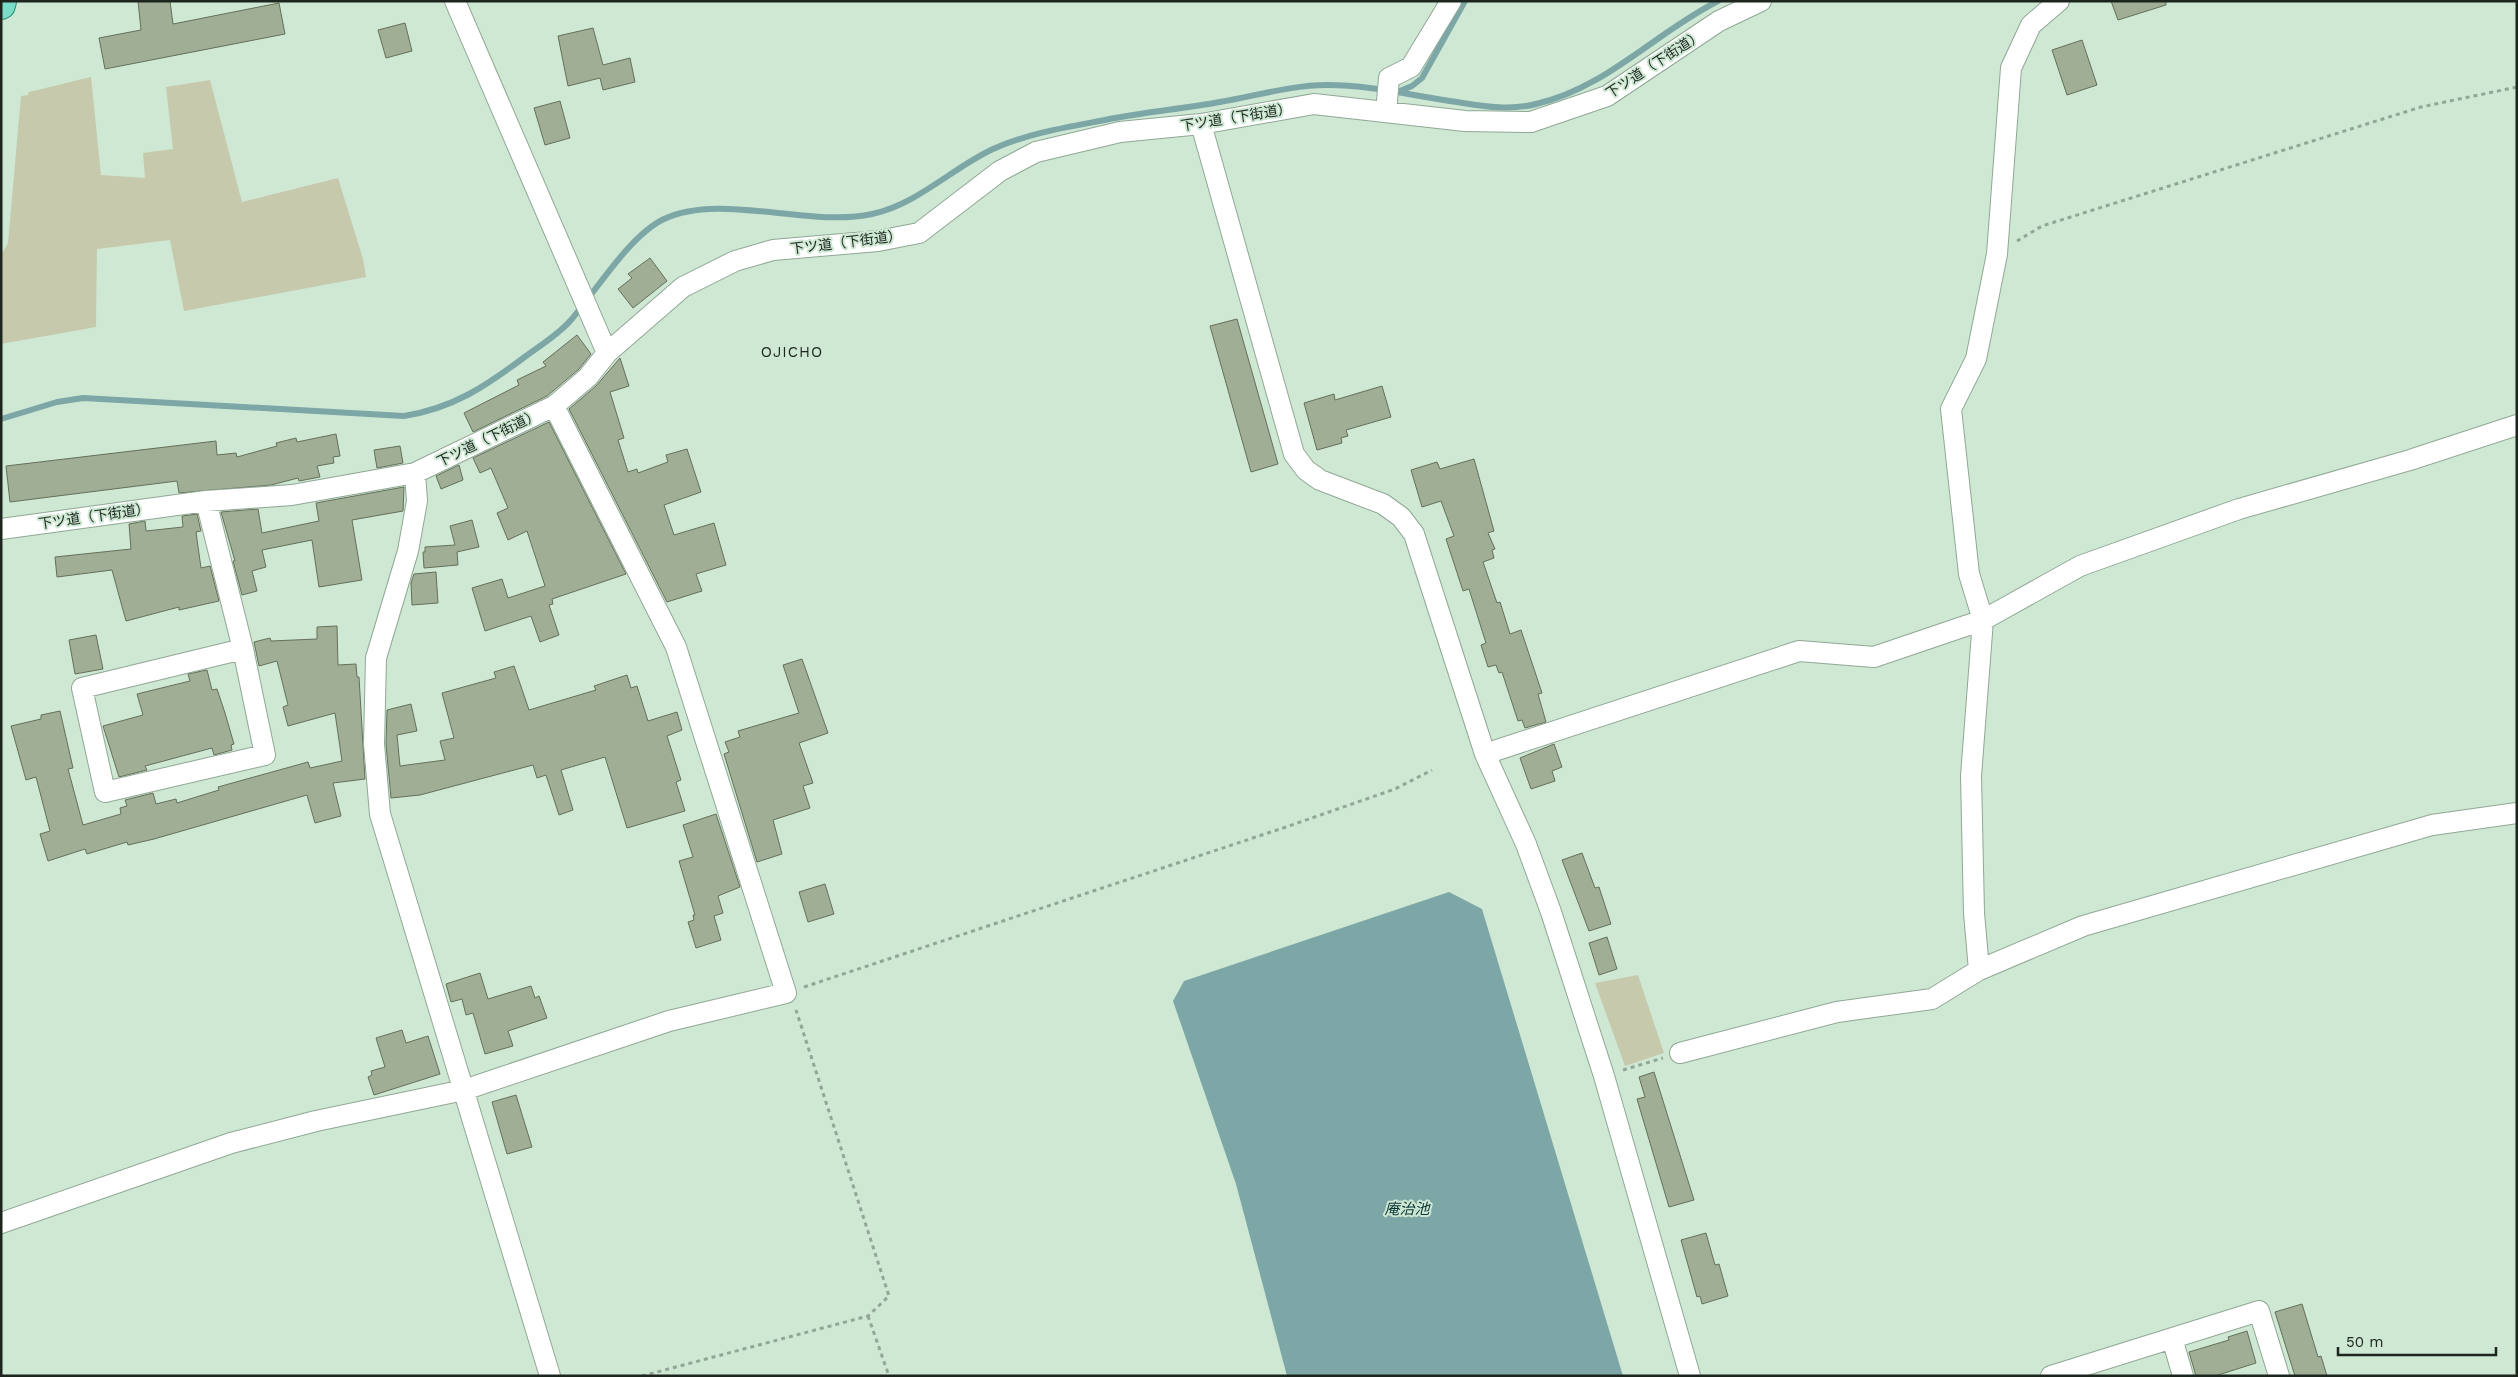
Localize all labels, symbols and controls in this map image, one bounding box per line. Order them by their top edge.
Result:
street label: 下ツ道（下街道） [1603,27,1705,101]
street label: 下ツ道（下街道） [1179,100,1293,134]
street label: 下ツ道（下街道） [789,227,903,257]
district label: OJICHO [761,343,823,361]
street label: 下ツ道（下街道） [434,406,542,470]
street label: 下ツ道（下街道） [37,500,151,532]
water label: 庵治池 [1384,1200,1431,1218]
scale bar [2338,1324,2496,1356]
text: 50 m [2346,1333,2383,1351]

